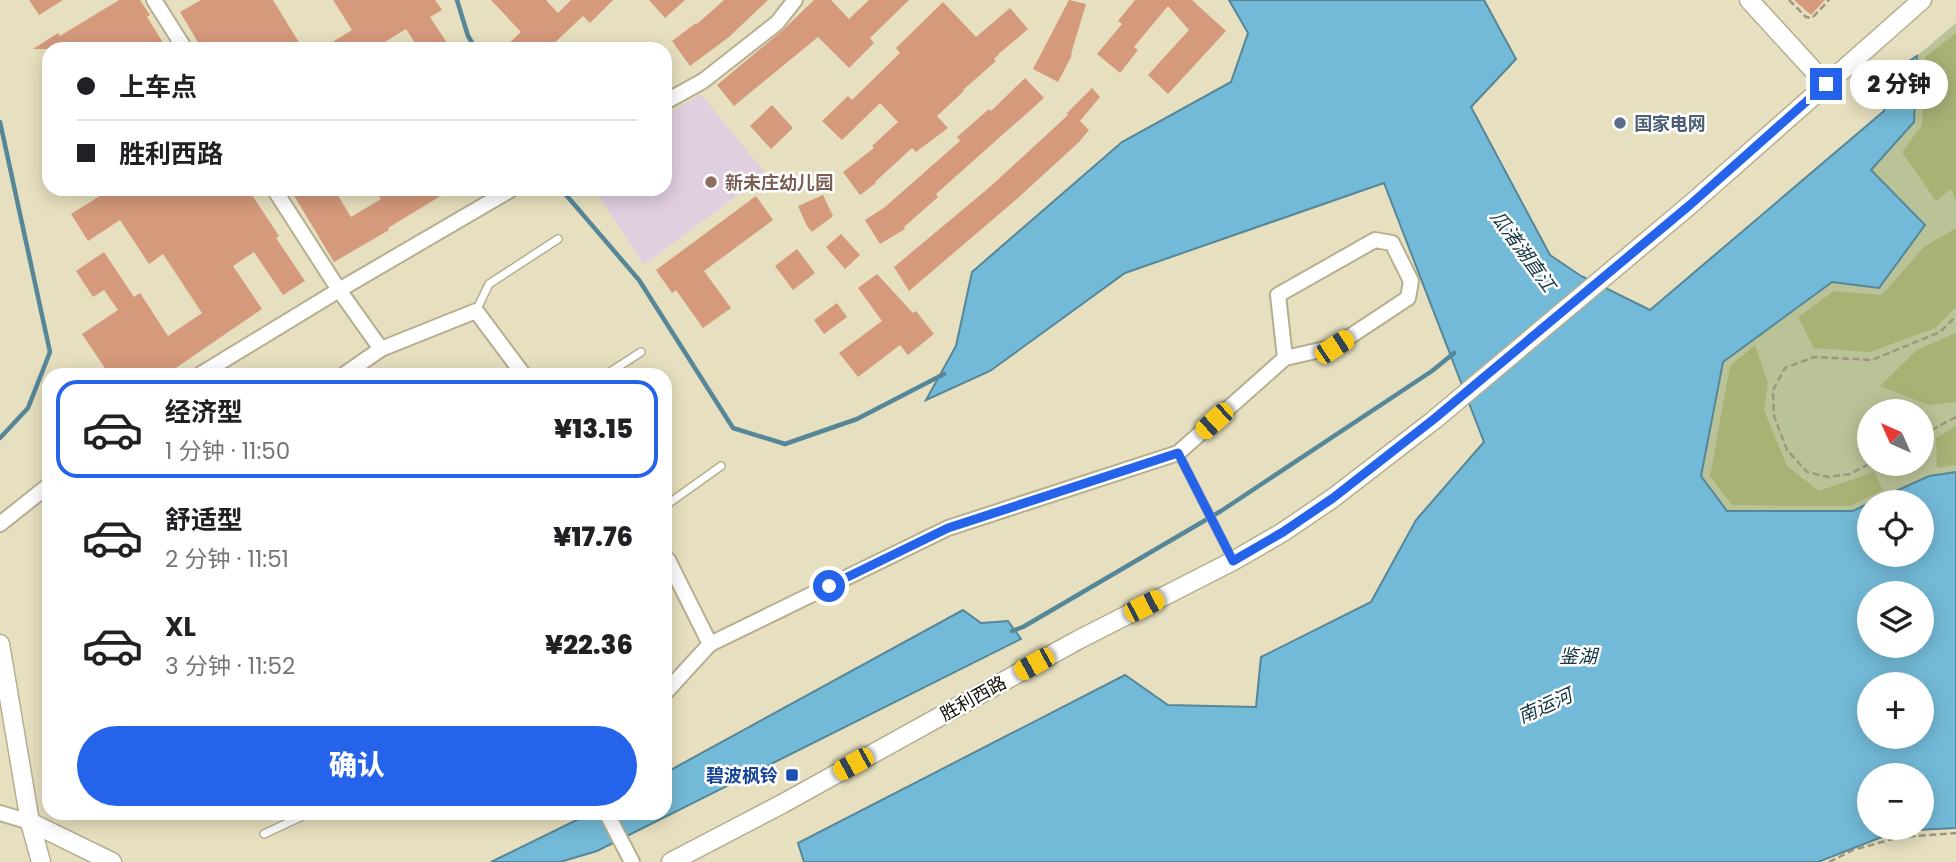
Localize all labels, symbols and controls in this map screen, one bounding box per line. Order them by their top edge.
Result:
callout: 2 分钟 [1850,60,1948,108]
route end [1810,68,1842,100]
text: 2 分钟 [1867,68,1931,100]
text: 上车点 [119,69,197,105]
place label: 国家电网 [1634,111,1706,136]
marker: 国家电网 [1612,115,1628,131]
text: 胜利西路 [119,136,223,172]
place label: 新未庄幼儿园 [725,170,833,195]
marker: 新未庄幼儿园 [703,174,719,190]
water label: 瓜渚湖直江 [1484,205,1563,299]
car [1311,327,1358,367]
text: 经济型 [165,394,243,430]
icon: car [81,398,144,461]
car [1192,399,1237,443]
north arrow [1857,399,1934,476]
map controls [1857,399,1934,840]
text: ¥13.15 [554,411,633,447]
text: 1 分钟 · 11:50 [165,435,290,467]
button: locate [1857,490,1934,567]
text: 舒适型 [165,502,243,538]
icon: car [81,506,144,569]
text: ¥17.76 [553,519,633,555]
text: 2 分钟 · 11:51 [165,543,289,575]
route start [813,570,845,602]
button: layers [1857,581,1934,658]
car [1121,587,1168,625]
text: XL [165,609,196,645]
icon: car [81,614,144,677]
text: ¥22.36 [545,627,633,663]
water label: 鉴湖 [1559,643,1600,670]
car [1011,645,1058,683]
text: 3 分钟 · 11:52 [165,650,295,682]
street label: 胜利西路 [935,670,1011,726]
button: + [1857,672,1934,749]
water label: 南运河 [1513,680,1580,730]
button: 确认 [77,726,637,806]
car [830,745,877,783]
place label: 碧波枫铃 [706,763,778,788]
button: − [1857,763,1934,840]
marker: 碧波枫铃 [784,767,800,783]

